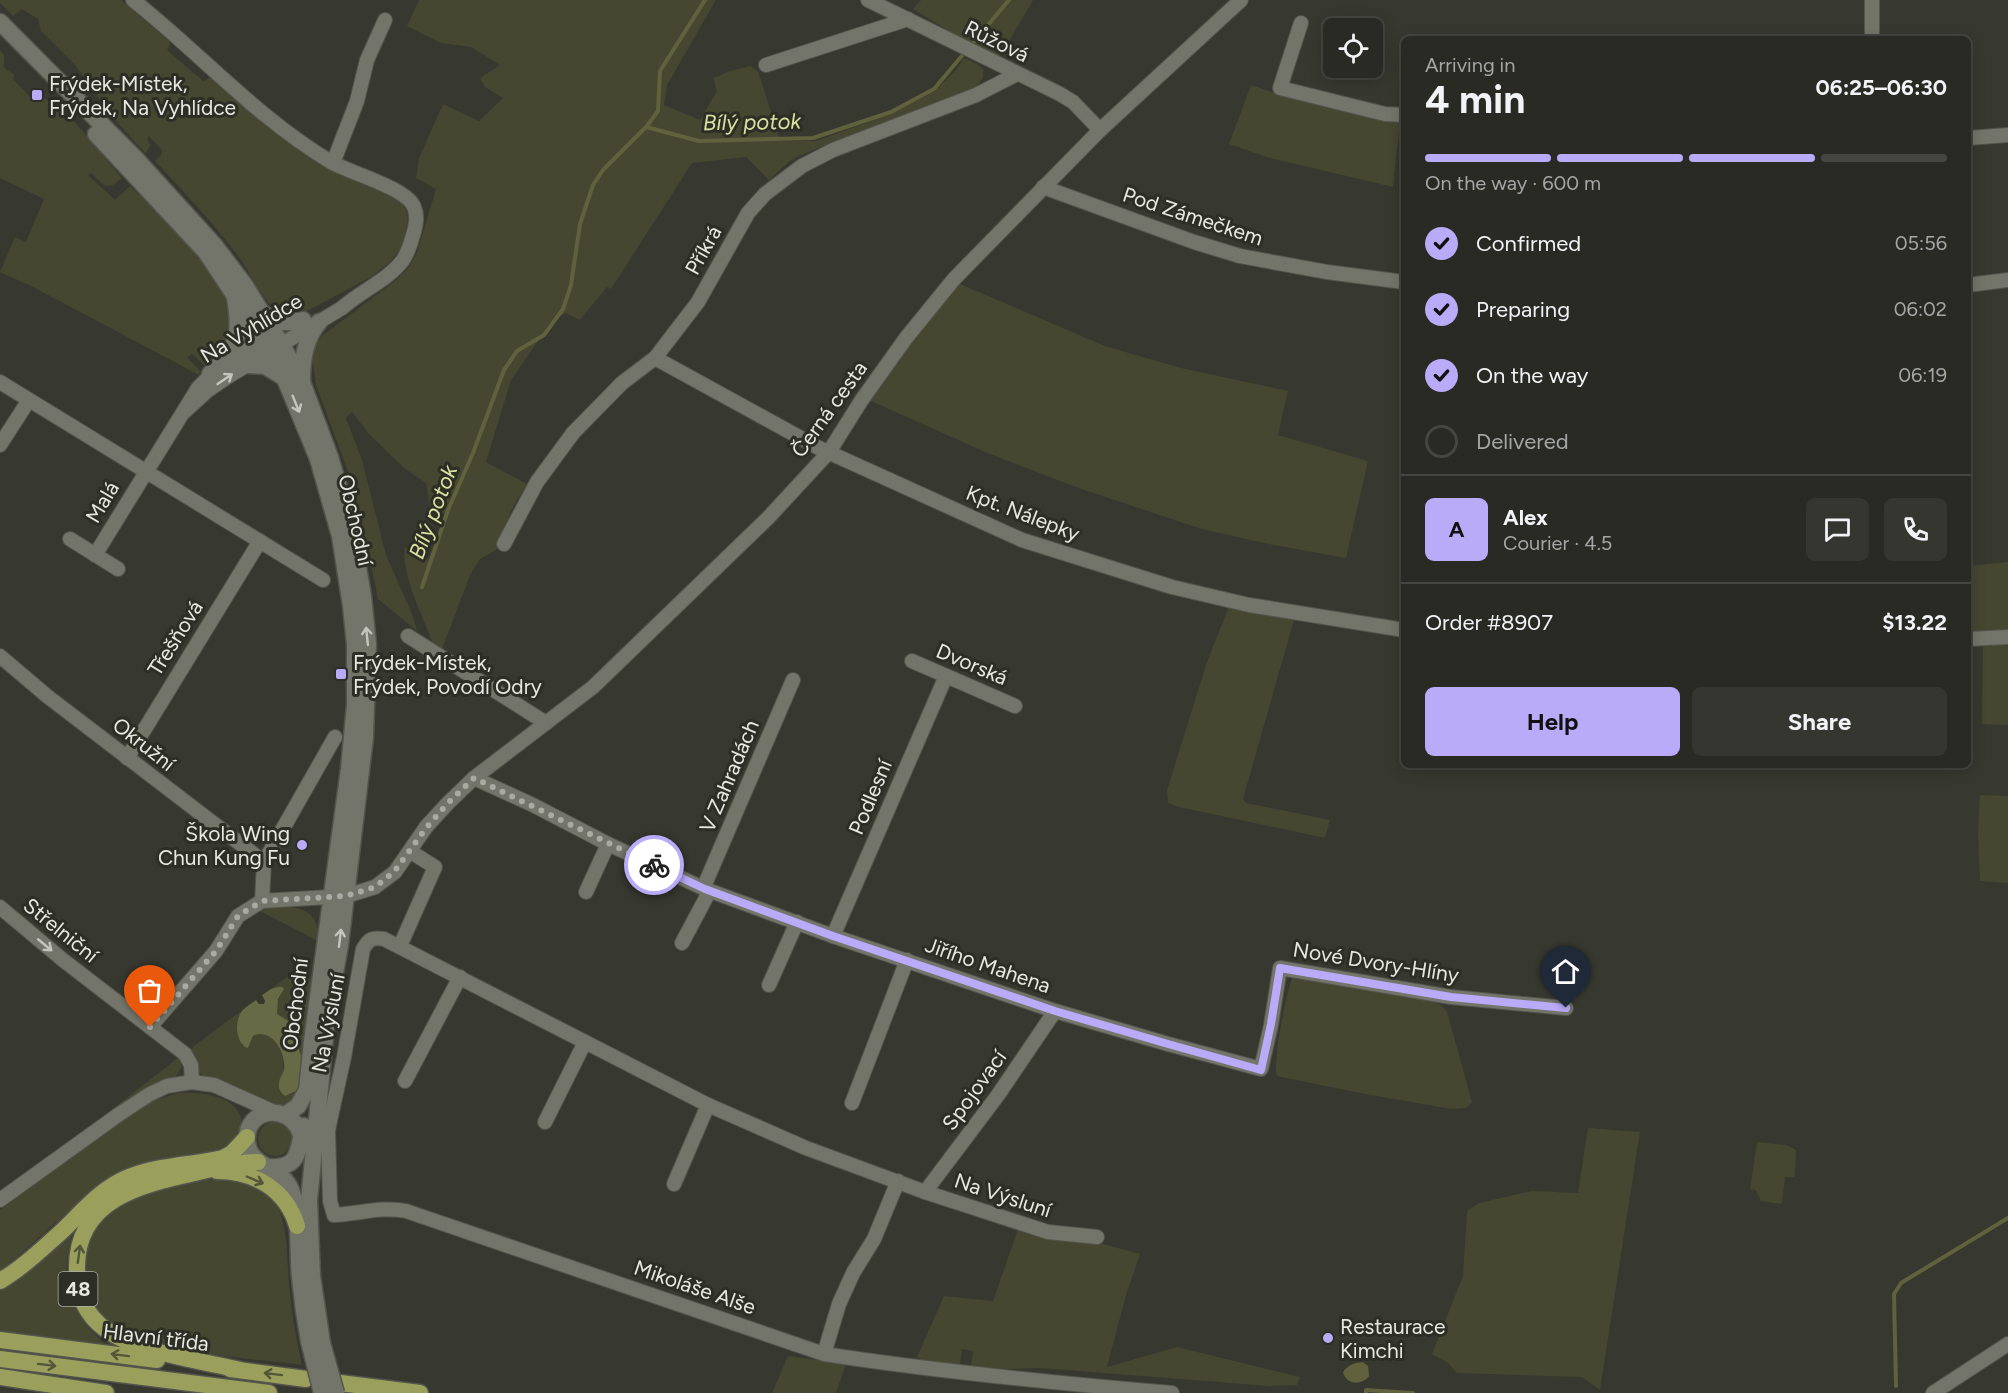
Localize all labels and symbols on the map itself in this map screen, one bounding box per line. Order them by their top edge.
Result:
street label: Růžová [961,15,1033,67]
place label: Frýdek-Místek, Frýdek, Na Vyhlídce [49,71,236,120]
marker: Frýdek-Místek, Frýdek, Na Vyhlídce [30,88,44,102]
water label: Bílý potok [703,108,803,136]
street label: Pod Zámečkem [1120,182,1266,250]
street label: Příkrá [679,221,727,279]
street label: Na Vyhlídce [196,288,306,368]
street label: Černá cesta [786,356,872,462]
one-way arrow [216,372,233,384]
one-way arrow [291,395,302,413]
water label: Bílý potok [403,460,464,563]
street label: Obchodní [333,472,379,569]
street label: Malá [80,477,124,527]
street label: Kpt. Nálepky [963,480,1083,546]
street label: Třešňová [142,596,208,680]
one-way arrow [361,627,372,647]
street label: Dvorská [933,638,1011,690]
place label: Frýdek-Místek, Frýdek, Povodí Odry [353,650,542,699]
marker: Frýdek-Místek, Frýdek, Povodí Odry [334,667,348,681]
street label: Okružní [108,712,181,777]
street label: V Zahradách [694,716,764,836]
street label: Podlesní [843,755,897,838]
place label: Škola Wing Chun Kung Fu [158,821,290,870]
courier [624,835,684,895]
marker: Škola Wing Chun Kung Fu [295,838,309,852]
street label: Střelniční [19,892,104,968]
one-way arrow [335,929,346,948]
street label: Jiřího Mahena [922,932,1054,998]
street label: Nové Dvory-Hlíny [1291,937,1461,987]
one-way arrow [37,938,53,951]
pin [1540,946,1591,1008]
street label: Obchodní [277,955,313,1052]
pin [124,965,175,1027]
street label: Na Výsluní [306,970,350,1075]
street label: Spojovací [937,1044,1012,1135]
street label: Na Výsluní [951,1168,1056,1223]
one-way arrow [246,1175,264,1186]
one-way arrow [73,1245,84,1264]
street label: Mikoláše Alše [631,1255,759,1319]
road number: 48 [58,1272,98,1306]
place label: Restaurace Kimchi [1340,1314,1445,1363]
street label: Hlavní třída [102,1318,210,1356]
marker: Restaurace Kimchi [1321,1331,1335,1345]
one-way arrow [110,1349,130,1360]
one-way arrow [37,1360,56,1371]
one-way arrow [263,1369,283,1380]

